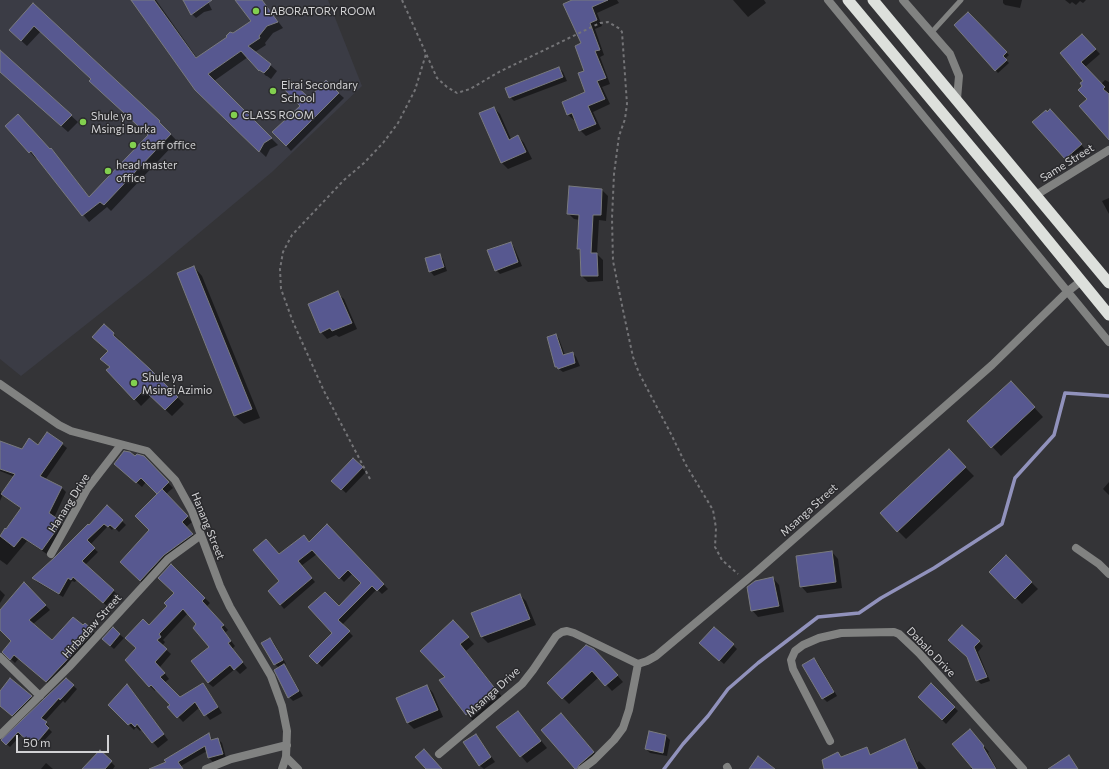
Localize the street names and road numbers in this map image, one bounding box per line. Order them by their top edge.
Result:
street label: Same Street [1038,141,1096,185]
street label: Hanang Drive [46,471,92,535]
street label: Msanga Street [778,481,840,539]
street label: Hanang Street [188,490,228,562]
street label: Hirbadaw Street [60,591,124,661]
street label: Dabalo Drive [904,624,958,680]
street label: Msanga Drive [463,664,523,720]

